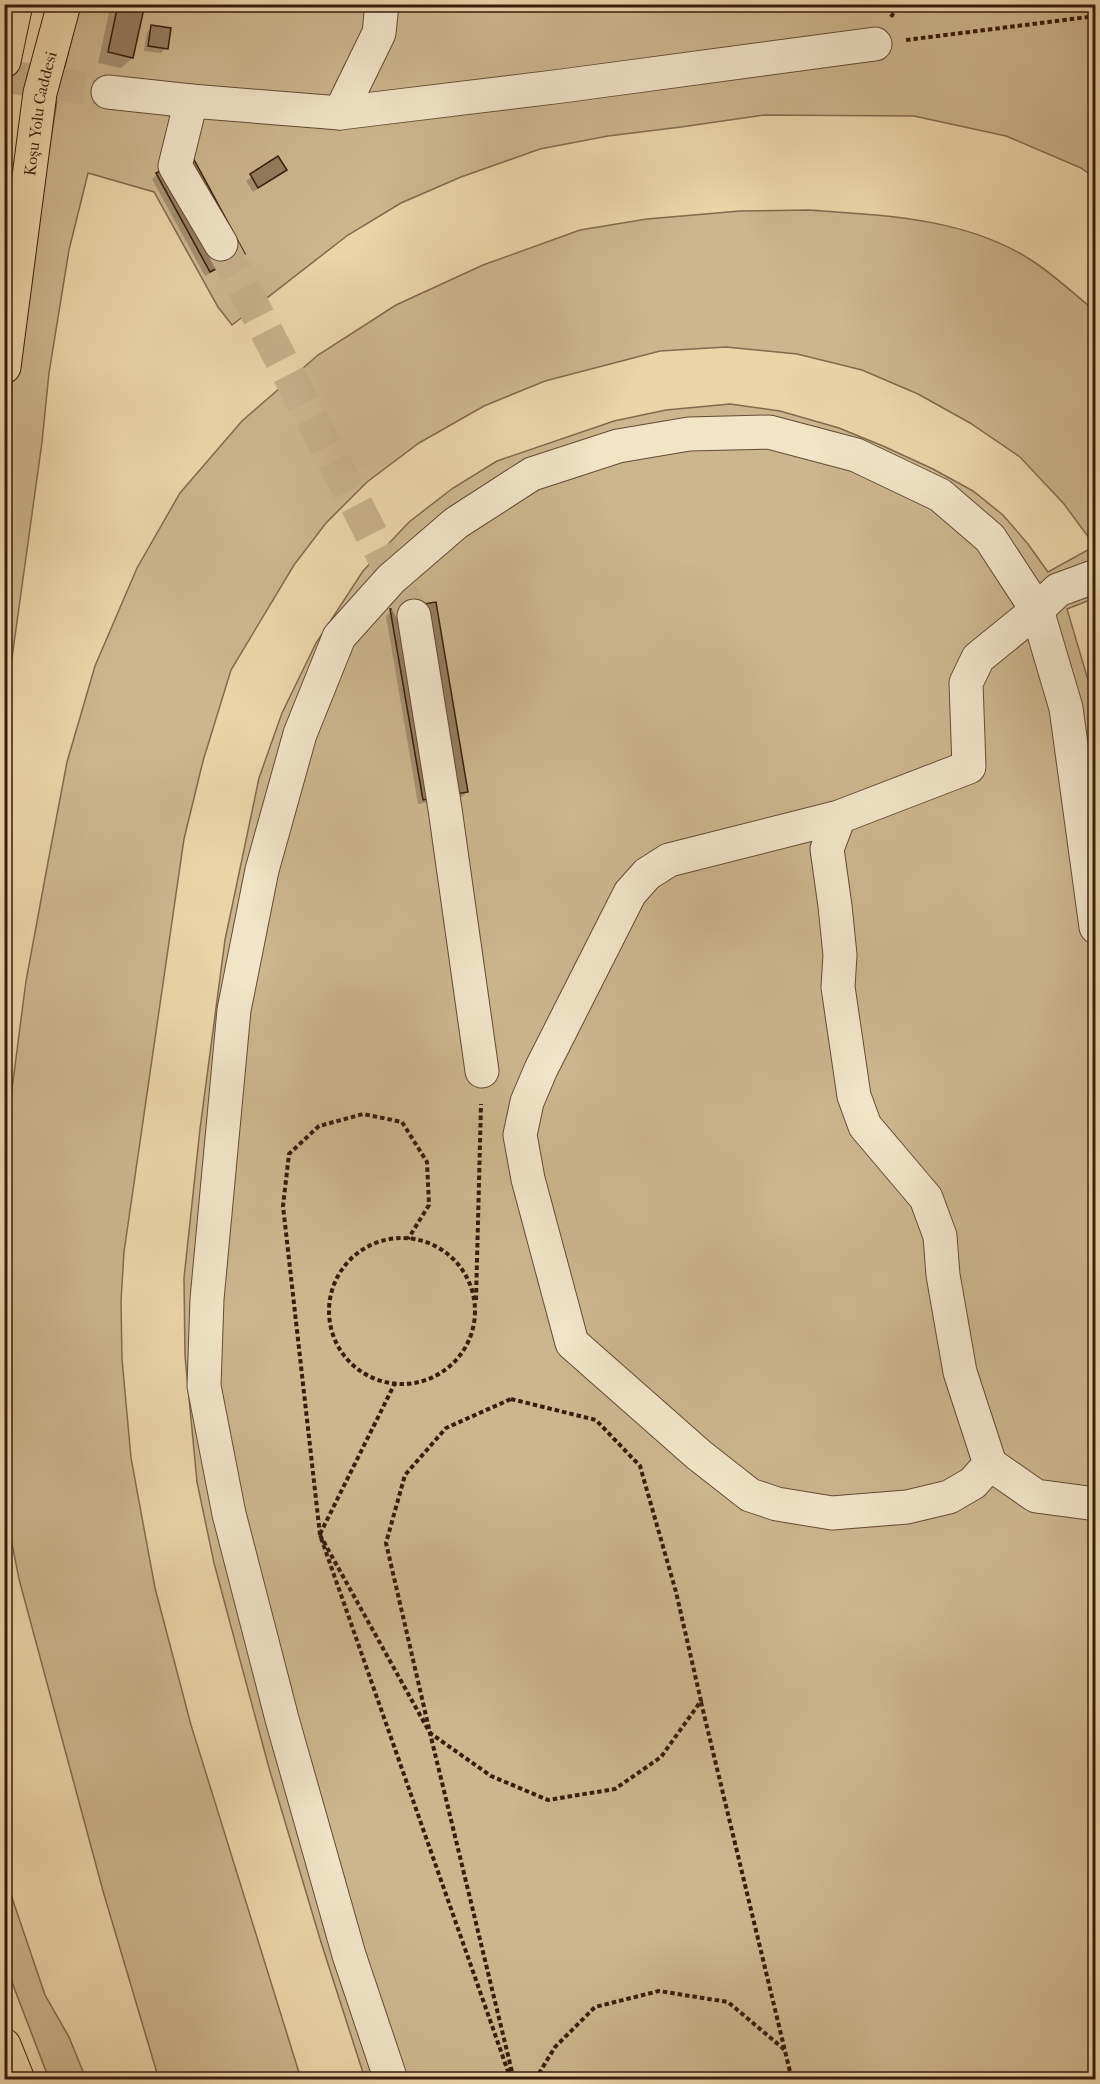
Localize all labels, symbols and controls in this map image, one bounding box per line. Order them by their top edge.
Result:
street label: Koşu Yolu Caddesi [20,49,60,177]

